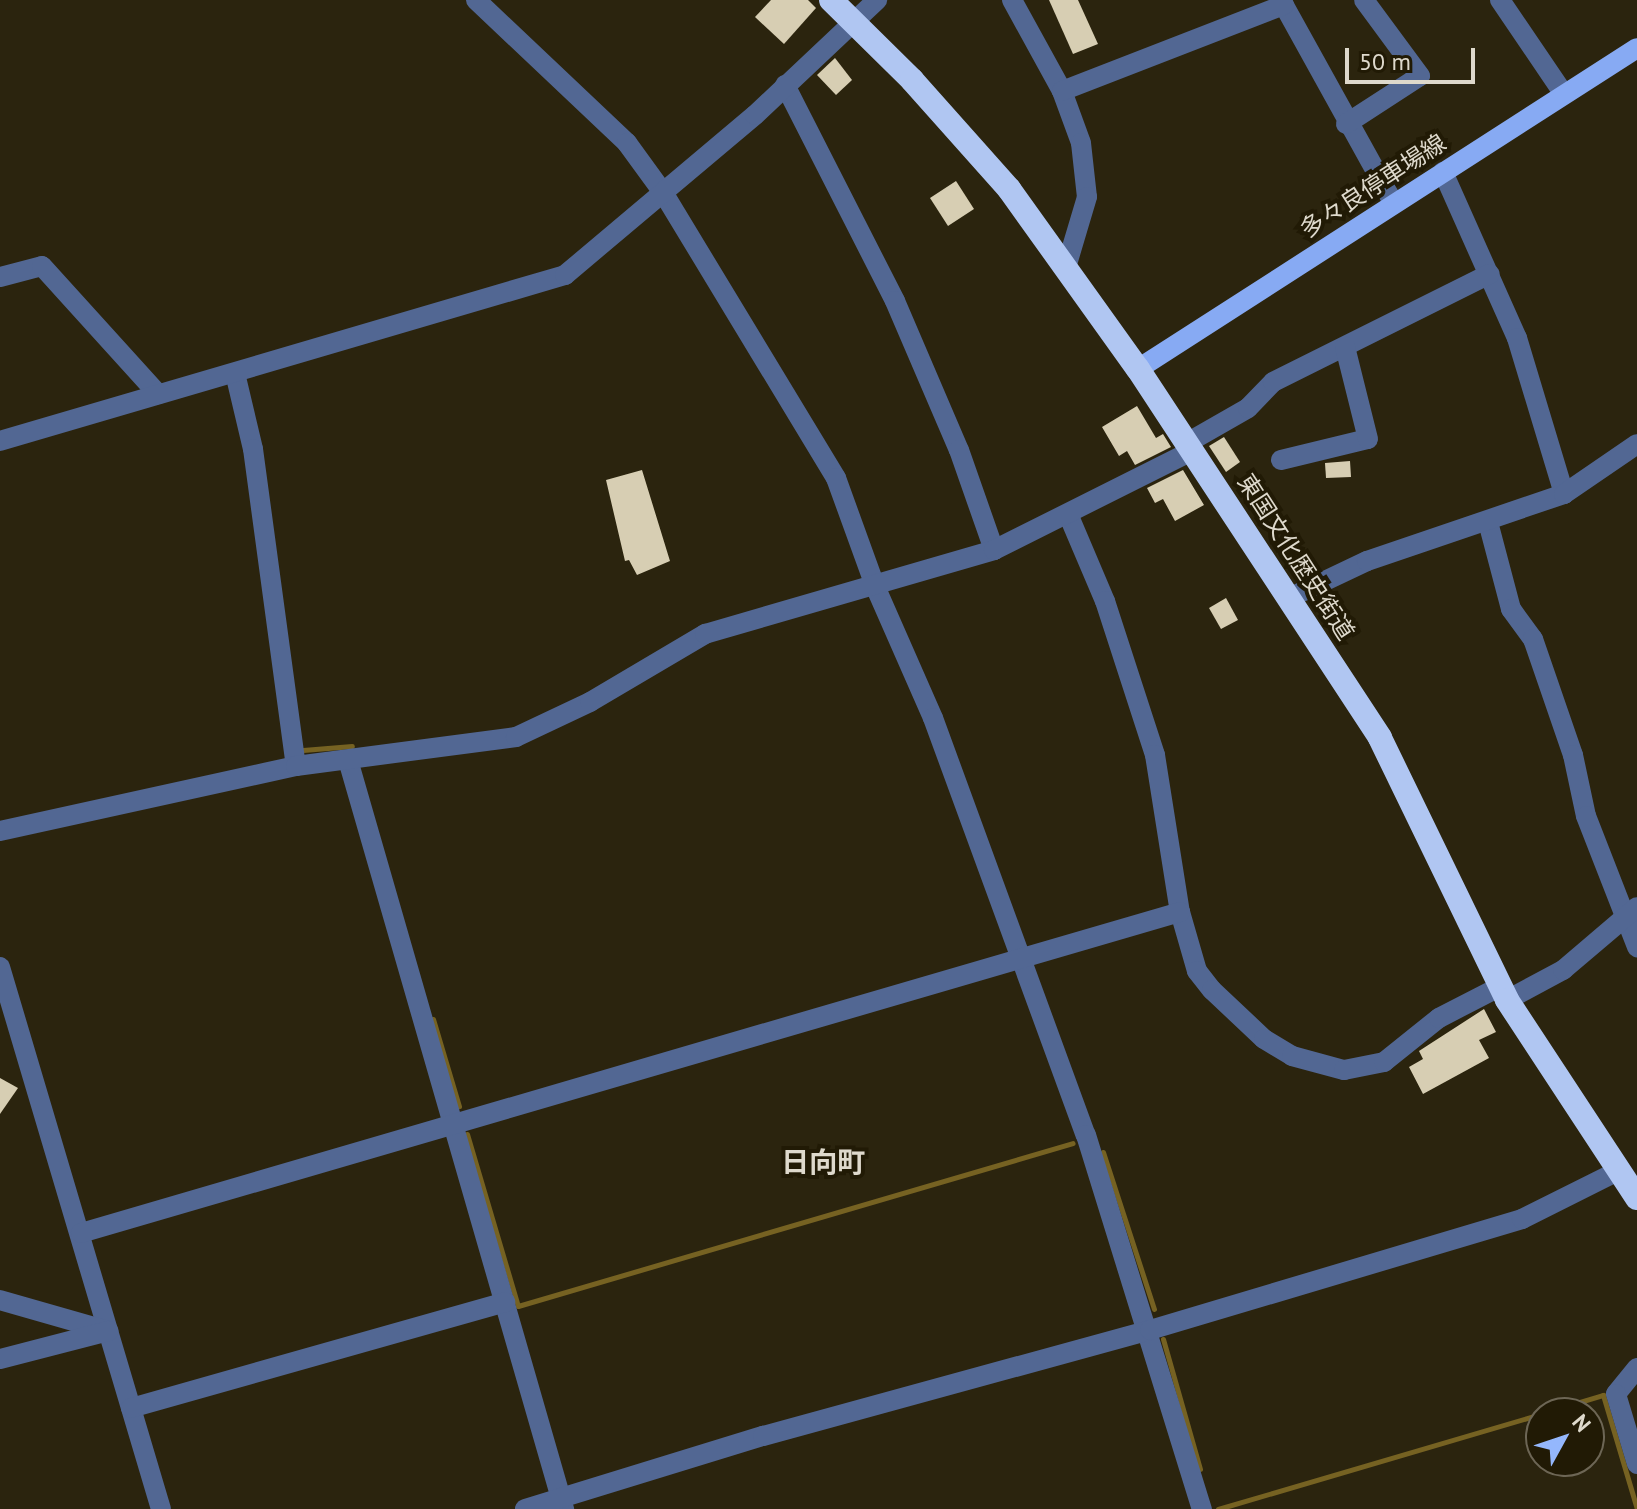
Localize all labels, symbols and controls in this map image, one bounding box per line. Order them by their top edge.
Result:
scale bar [1349,32,1479,82]
text: 50 m [1359,46,1411,77]
street label: 多々良停車場線 [1295,128,1451,244]
street label: 東国文化歴史街道 [1232,469,1360,645]
district label: 日向町 [781,1145,865,1179]
north arrow [1525,1397,1605,1477]
text: N [1566,1408,1597,1437]

